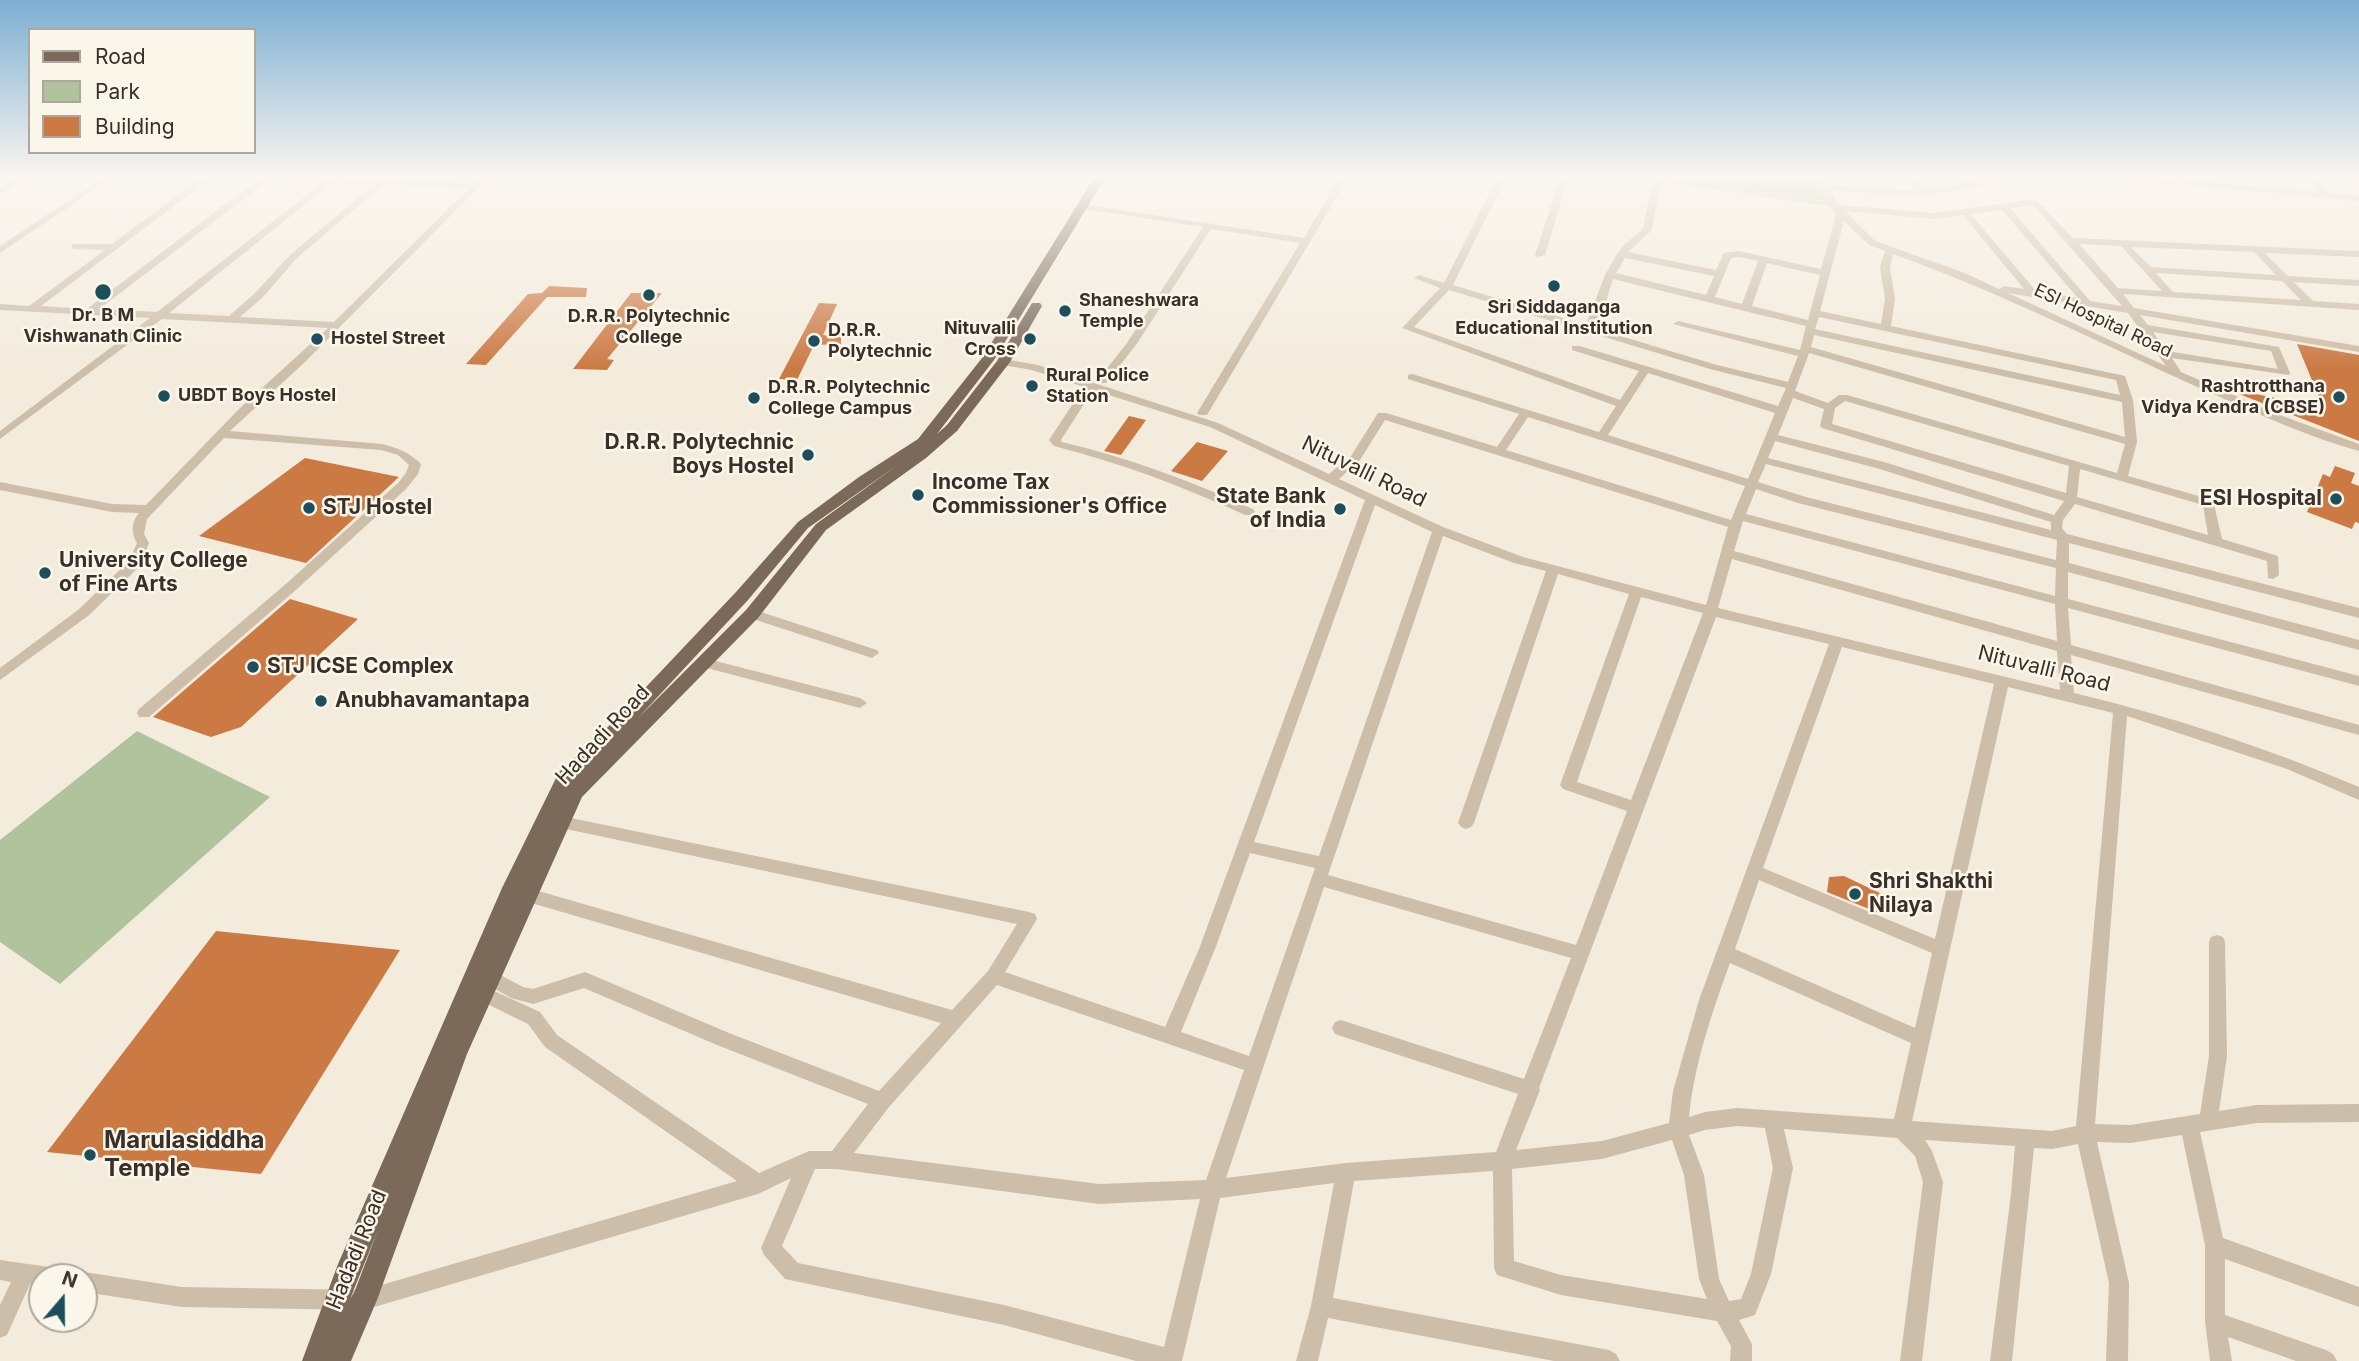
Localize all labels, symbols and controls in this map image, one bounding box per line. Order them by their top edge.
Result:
legend [28,28,256,154]
text: Road [95,44,146,69]
text: Park [95,79,140,104]
text: Building [95,114,175,139]
marker: Sri Siddaganga Educational Institution [1546,278,1562,294]
street label: ESI Hospital Road [2030,279,2176,363]
marker: Dr. B M Vishwanath Clinic [93,282,113,302]
marker: D.R.R. Polytechnic College [641,287,657,303]
place label: Shaneshwara Temple [1079,290,1199,332]
place label: Sri Siddaganga Educational Institution [1455,297,1653,340]
marker: Shaneshwara Temple [1057,303,1073,319]
place label: Dr. B M Vishwanath Clinic [24,305,182,348]
place label: D.R.R. Polytechnic College [568,306,730,348]
place label: Nituvalli Cross [944,318,1016,360]
place label: D.R.R. Polytechnic [828,320,932,362]
place label: Hostel Street [331,328,445,350]
marker: Hostel Street [309,331,325,347]
marker: Nituvalli Cross [1022,331,1038,347]
marker: D.R.R. Polytechnic [806,333,822,349]
place label: Rural Police Station [1046,365,1149,408]
place label: Rashtrotthana Vidya Kendra (CBSE) [2141,376,2325,418]
place label: D.R.R. Polytechnic College Campus [768,377,931,420]
marker: Rural Police Station [1024,378,1040,394]
place label: UBDT Boys Hostel [178,385,336,407]
marker: UBDT Boys Hostel [156,388,172,404]
marker: Rashtrotthana Vidya Kendra (CBSE) [2331,389,2347,405]
marker: D.R.R. Polytechnic College Campus [746,390,762,406]
place label: D.R.R. Polytechnic Boys Hostel [604,430,794,480]
street label: Nituvalli Road [1298,431,1430,513]
marker: D.R.R. Polytechnic Boys Hostel [800,447,816,463]
place label: Income Tax Commissioner's Office [932,470,1167,520]
place label: State Bank of India [1216,484,1326,534]
place label: ESI Hospital [2200,486,2322,512]
marker: Income Tax Commissioner's Office [910,487,926,503]
marker: ESI Hospital [2328,491,2344,507]
place label: STJ Hostel [323,495,432,521]
marker: STJ Hostel [301,500,317,516]
marker: State Bank of India [1332,501,1348,517]
place label: University College of Fine Arts [59,548,248,598]
marker: University College of Fine Arts [37,565,53,581]
street label: Nituvalli Road [1975,640,2113,698]
place label: STJ ICSE Complex [267,654,454,680]
marker: STJ ICSE Complex [245,659,261,675]
street label: Hadadi Road [551,680,655,790]
place label: Anubhavamantapa [335,688,530,714]
marker: Anubhavamantapa [313,693,329,709]
place label: Shri Shakthi Nilaya [1869,869,1993,919]
marker: Shri Shakthi Nilaya [1847,886,1863,902]
place label: Marulasiddha Temple [104,1127,265,1183]
marker: Marulasiddha Temple [82,1147,98,1163]
street label: Hadadi Road [322,1187,392,1313]
north arrow [28,1263,98,1333]
text: N [59,1266,80,1293]

